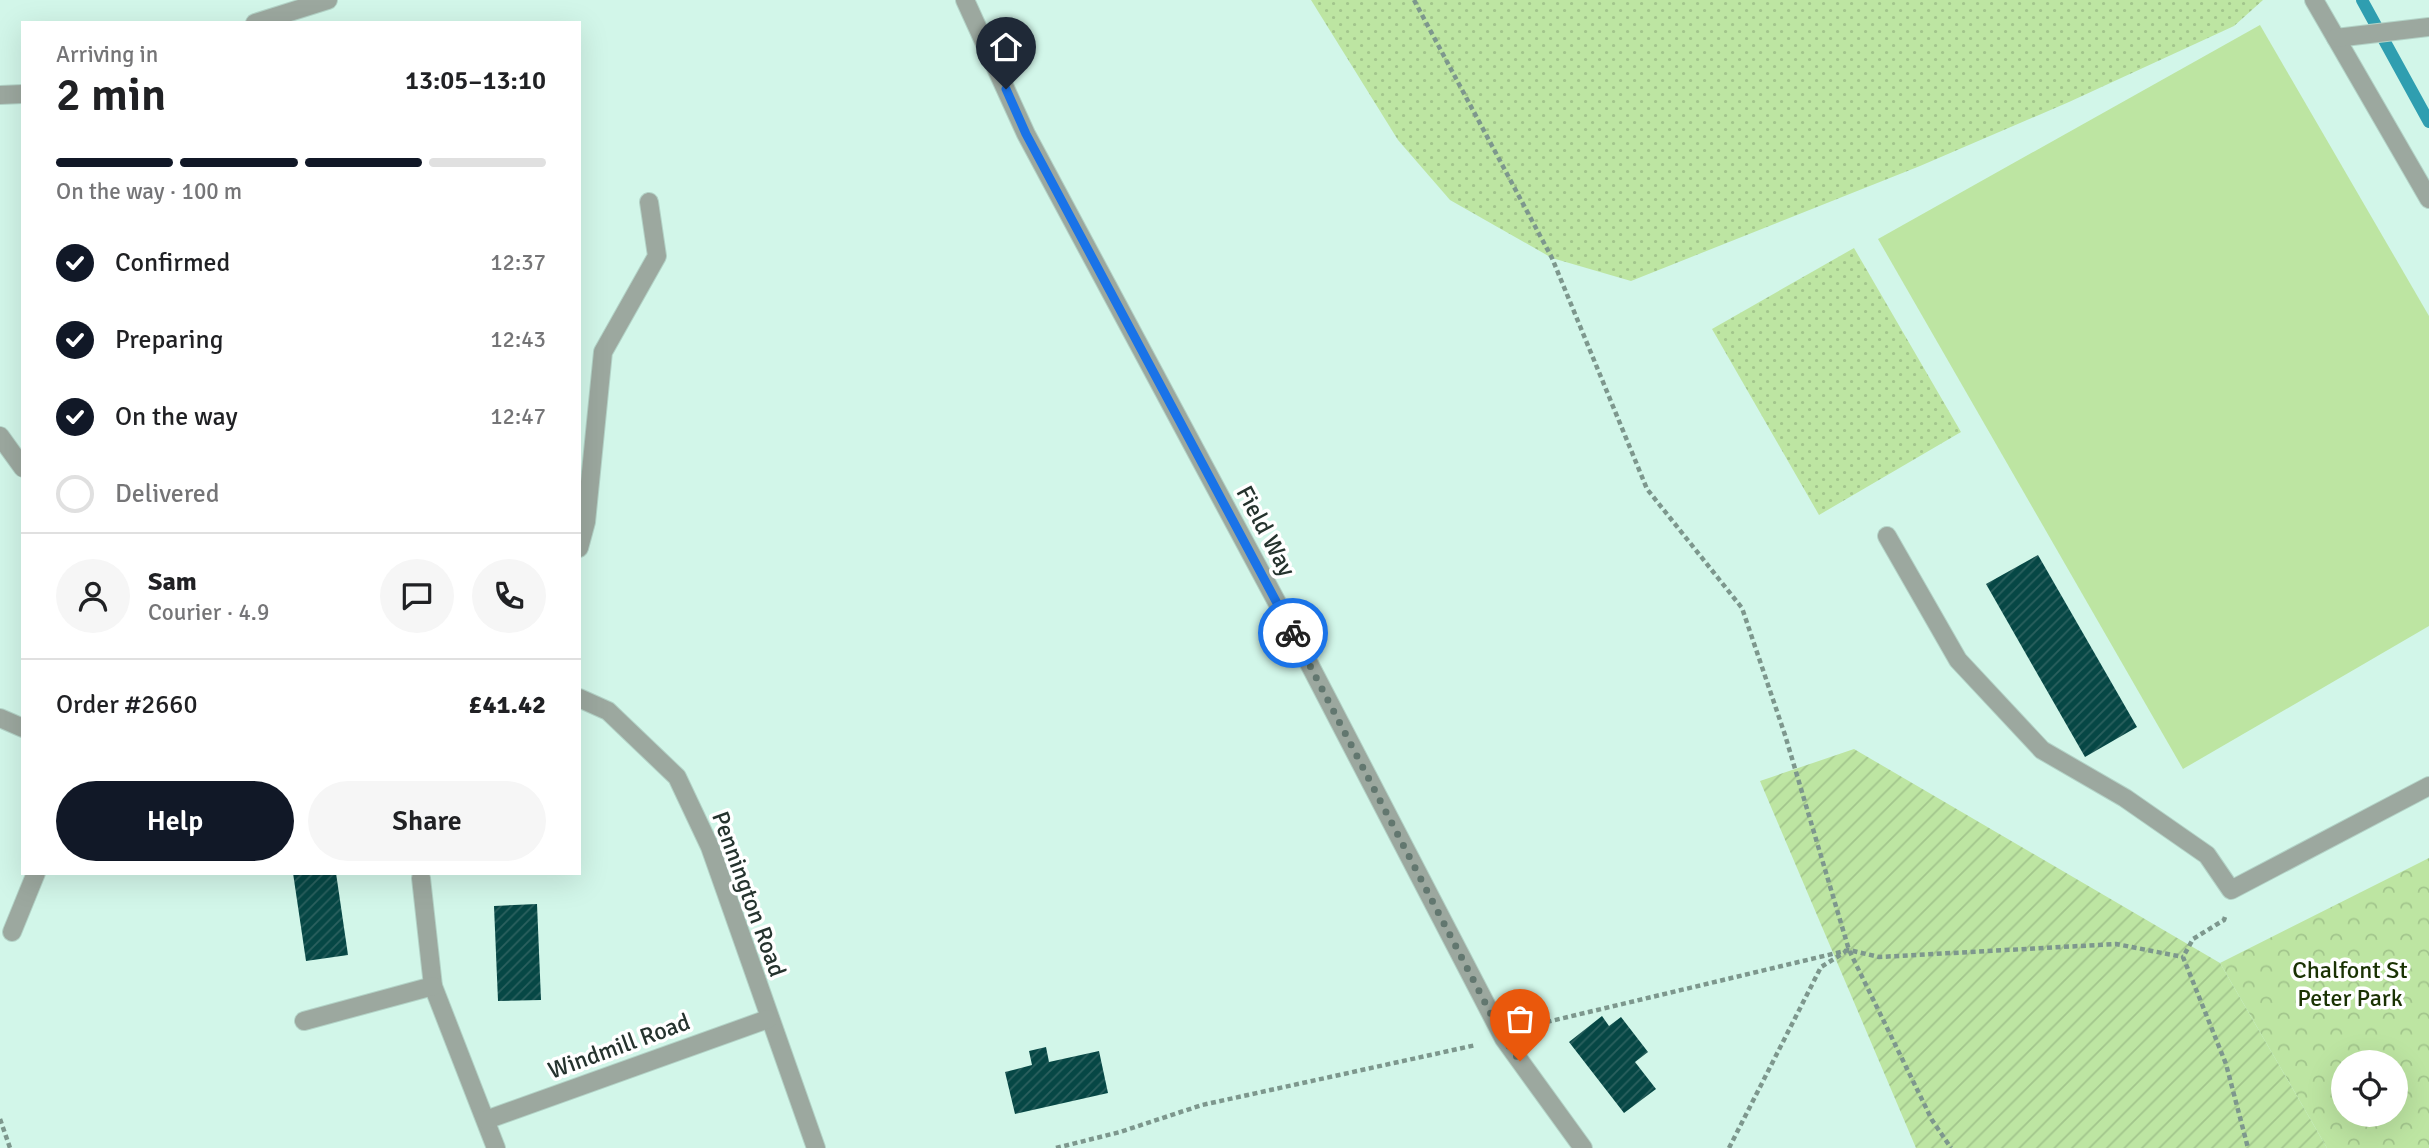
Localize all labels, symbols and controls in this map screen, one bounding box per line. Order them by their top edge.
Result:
pin [976,17,1036,89]
icon: home [987,28,1025,66]
text: Arriving in [56,40,158,69]
text: 13:05–13:10 [405,65,546,97]
text: 2 min [56,67,166,123]
text: On the way · 100 m [56,177,242,206]
icon: check [56,244,94,282]
text: Confirmed [115,247,230,279]
text: 12:37 [490,248,546,277]
icon: check [56,321,94,359]
text: Preparing [115,324,223,356]
text: 12:43 [490,325,546,354]
icon: check [56,398,94,436]
text: On the way [115,401,238,433]
text: 12:47 [490,402,546,431]
text: Delivered [115,478,220,510]
street label: Field Way [1230,480,1302,582]
button: person [56,559,130,633]
button: chat [380,559,454,633]
button: phone [472,559,546,633]
text: Sam [148,566,197,598]
text: Courier · 4.9 [148,598,269,627]
courier [1258,598,1328,668]
icon: bike [1274,614,1312,652]
text: Order #2660 [56,689,197,721]
text: £41.42 [468,689,546,721]
button: Help [56,781,294,861]
button: Share [308,781,546,861]
street label: Pennington Road [705,807,793,981]
park label: Chalfont St Peter Park [2292,955,2408,1013]
pin [1490,989,1550,1061]
icon: bag [1501,1000,1539,1038]
street label: Windmill Road [544,1006,694,1086]
map controls [2331,1050,2408,1127]
button: locate [2331,1050,2408,1127]

